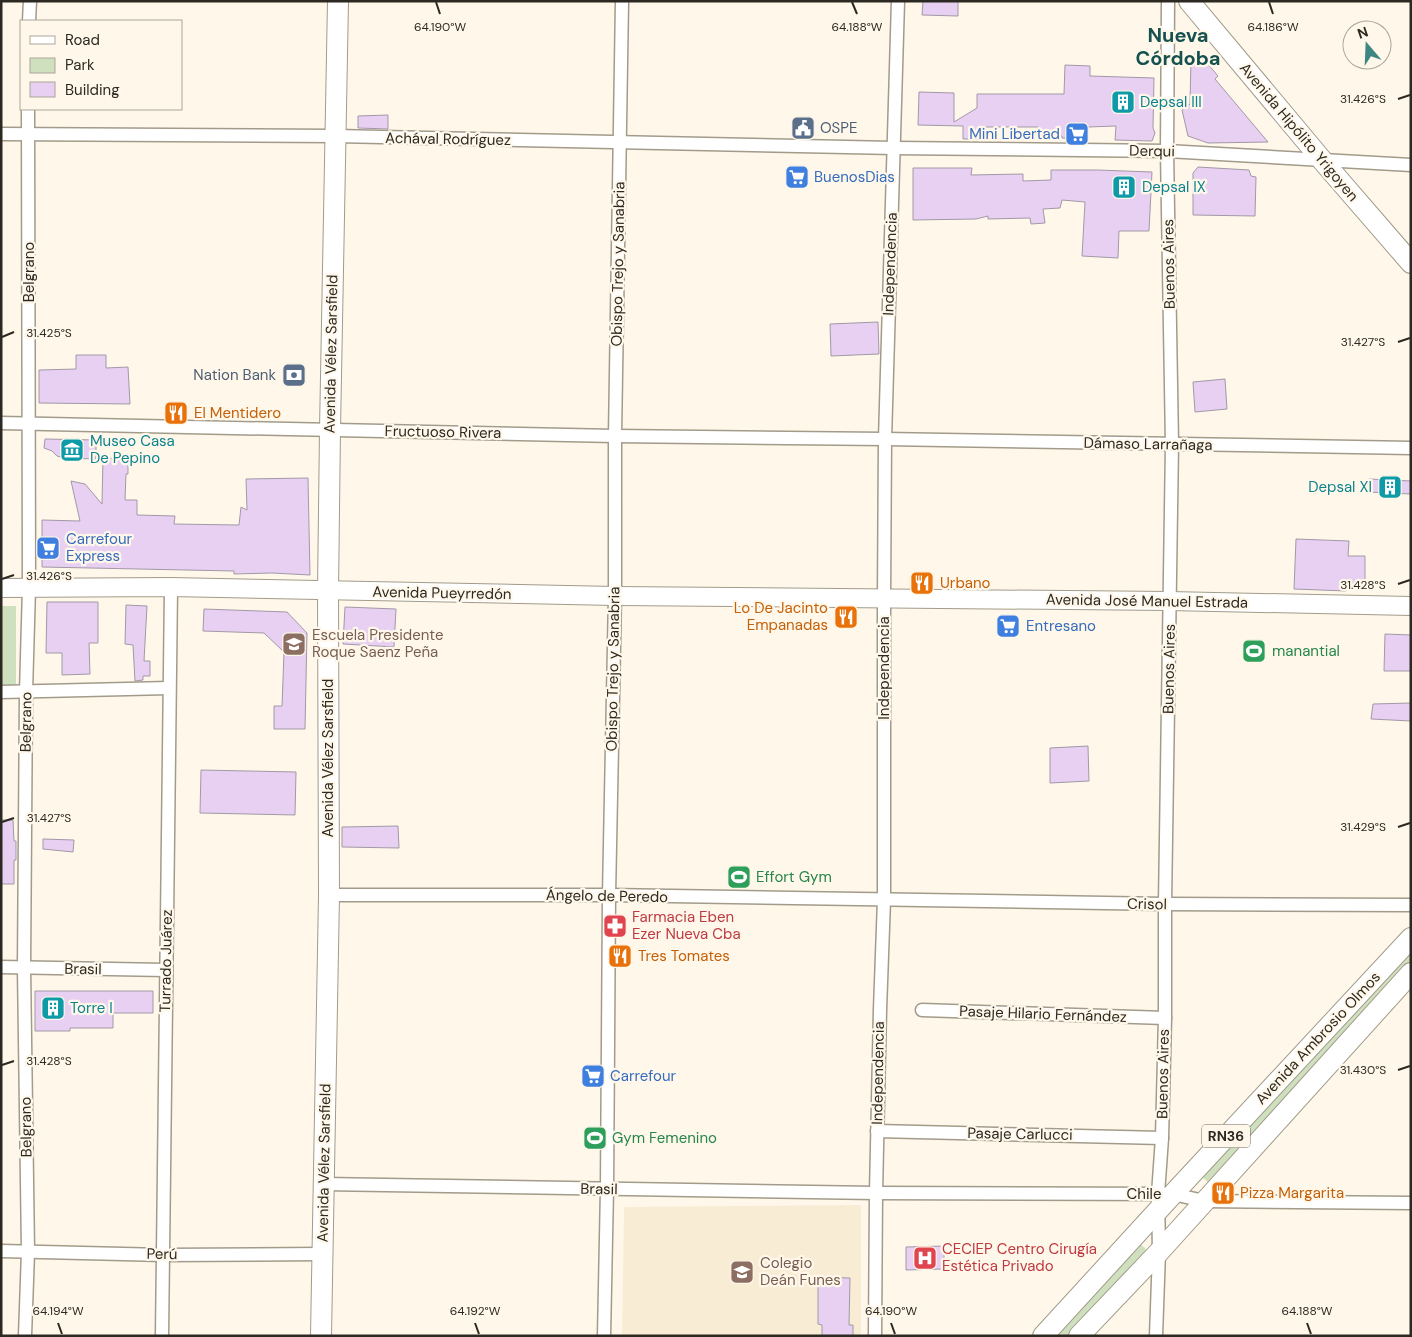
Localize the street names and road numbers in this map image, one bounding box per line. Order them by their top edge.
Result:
street label: Avenida Hipólito Yrigoyen [1235,59,1363,205]
street label: Achával Rodríguez [385,128,511,150]
street label: Derqui [1129,141,1175,161]
street label: Obispo Trejo y Sanabria [607,181,629,347]
street label: Independencia [878,212,902,316]
street label: Buenos Aires [1158,219,1180,309]
street label: Belgrano [19,242,39,302]
street label: Avenida Vélez Sarsfield [320,274,342,434]
street label: Fructuoso Rivera [385,421,501,443]
street label: Dámaso Larrañaga [1083,433,1213,455]
street label: Avenida Pueyrredón [372,582,512,604]
street label: Obispo Trejo y Sanabria [602,586,624,752]
street label: Avenida José Manuel Estrada [1046,589,1248,613]
street label: Independencia [874,616,894,720]
street label: Buenos Aires [1158,624,1180,714]
street label: Avenida Vélez Sarsfield [318,679,338,837]
street label: Belgrano [15,691,37,752]
street label: Ángelo de Peredo [546,885,668,907]
street label: Crisol [1127,894,1167,914]
street label: Turrado Juárez [155,909,177,1013]
street label: Brasil [64,959,102,979]
street label: Avenida Ambrosio Olmos [1251,967,1385,1109]
street label: Pasaje Hilario Fernández [959,1001,1127,1027]
street label: Independencia [867,1021,889,1125]
street label: Buenos Aires [1152,1029,1174,1119]
street label: Avenida Vélez Sarsfield [313,1083,335,1243]
street label: Belgrano [15,1096,37,1157]
street label: Pasaje Carlucci [967,1123,1073,1145]
road number: RN36 [1202,1124,1250,1148]
street label: Brasil [580,1179,618,1199]
street label: Chile [1127,1184,1161,1204]
street label: Perú [146,1244,178,1264]

